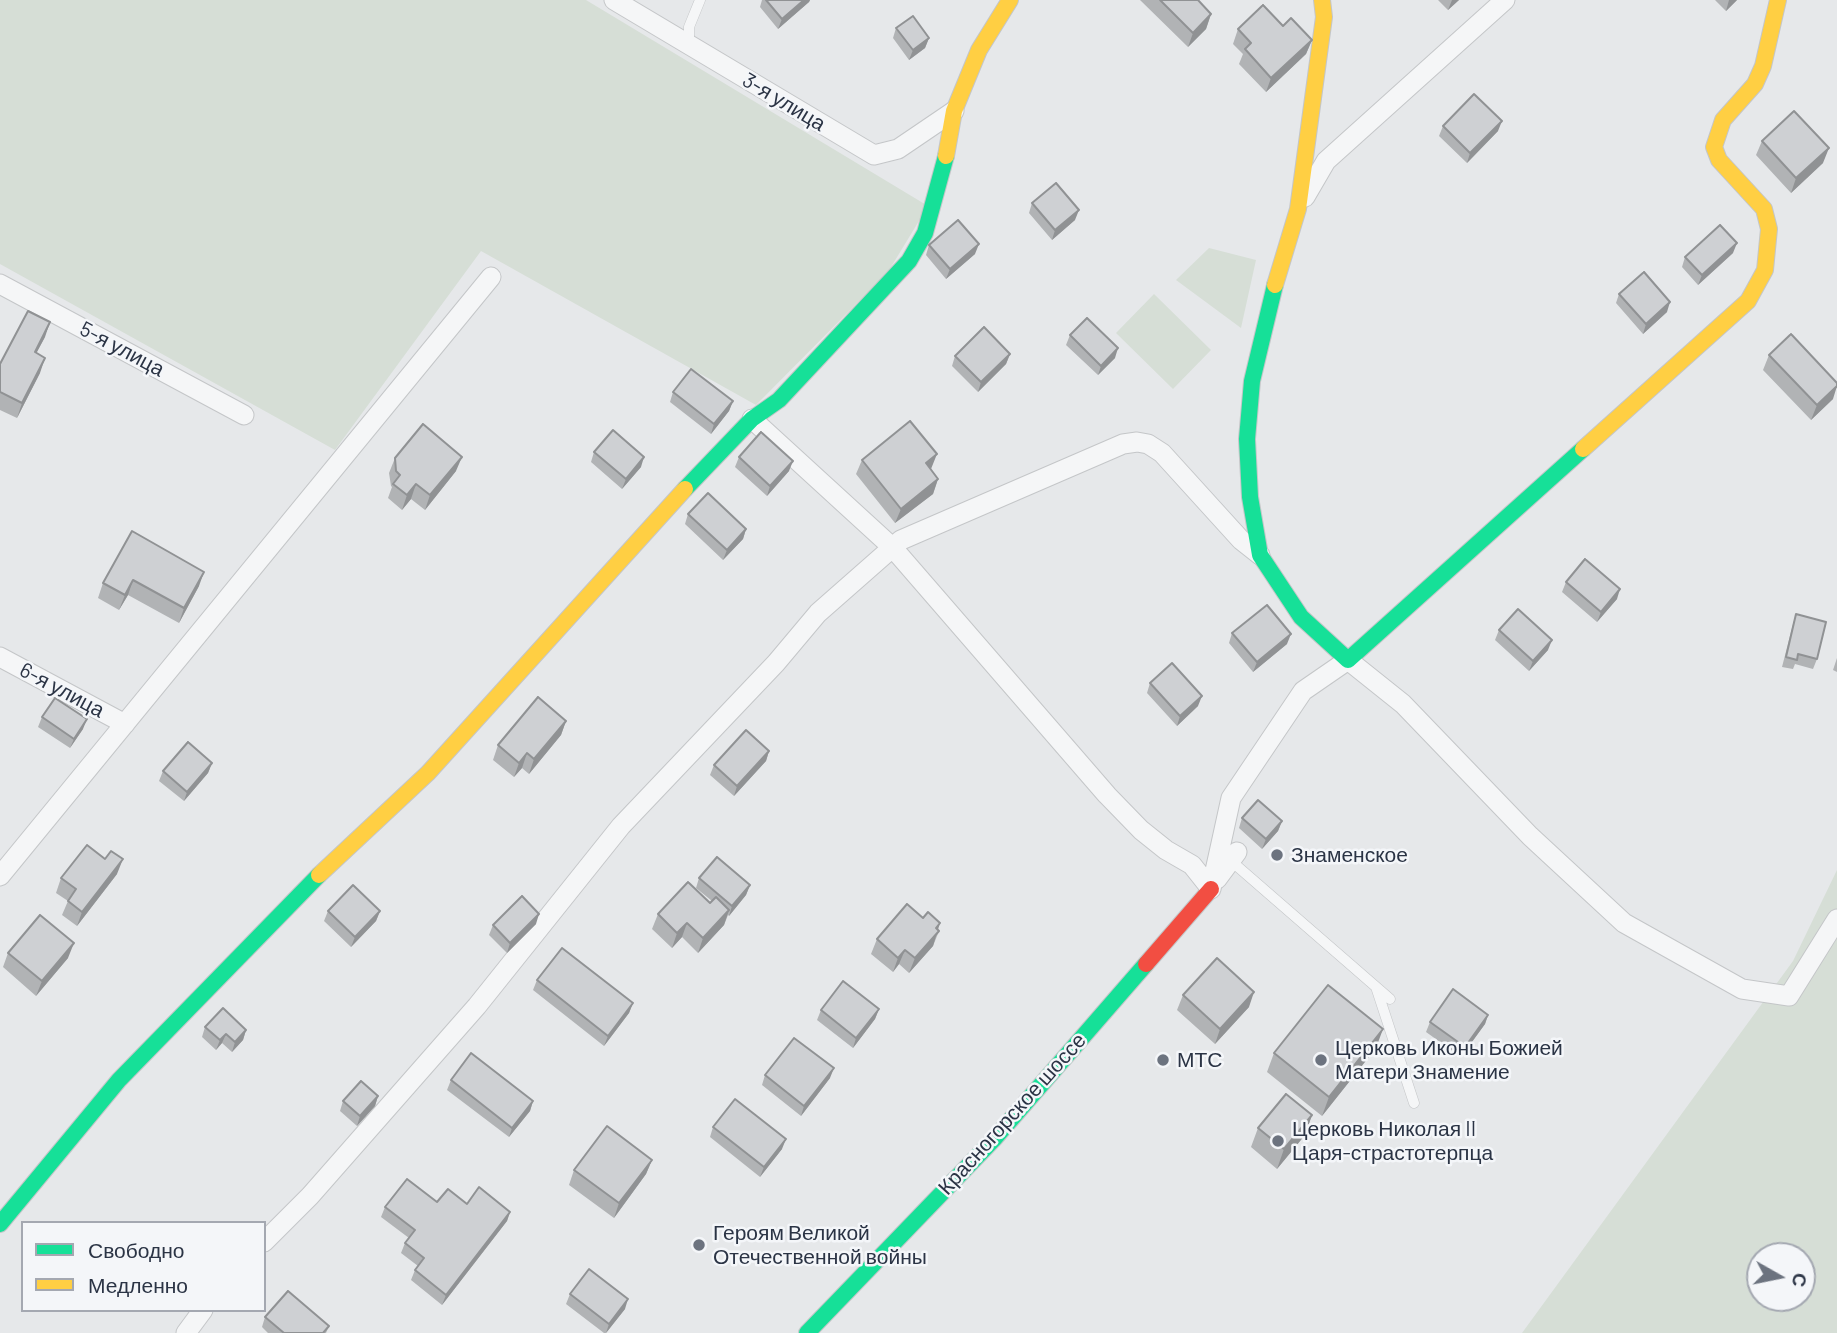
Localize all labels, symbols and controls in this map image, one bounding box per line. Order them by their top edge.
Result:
street label: 3-я улица [738,67,830,137]
street label: 5-я улица [75,316,169,382]
street label: 6-я улица [15,657,109,723]
place label: Знаменское [1291,842,1408,868]
marker: Знаменское [1269,847,1285,863]
street label: Красногорское шоссе [933,1028,1091,1200]
place label: Церковь Иконы Божией Матери Знамение [1335,1035,1563,1085]
place label: МТС [1177,1047,1222,1073]
marker: МТС [1155,1052,1171,1068]
marker: Церковь Иконы Божией Матери Знамение [1313,1052,1329,1068]
place label: Церковь Николая II Царя-страстотерпца [1292,1116,1493,1166]
marker: Церковь Николая II Царя-страстотерпца [1270,1133,1286,1149]
place label: Героям Великой Отечественной войны [713,1220,927,1270]
legend [21,1221,266,1312]
text: Свободно [88,1237,185,1262]
marker: Героям Великой Отечественной войны [691,1237,707,1253]
north arrow [1746,1242,1816,1312]
text: С [1788,1271,1813,1289]
text: Медленно [88,1272,188,1297]

